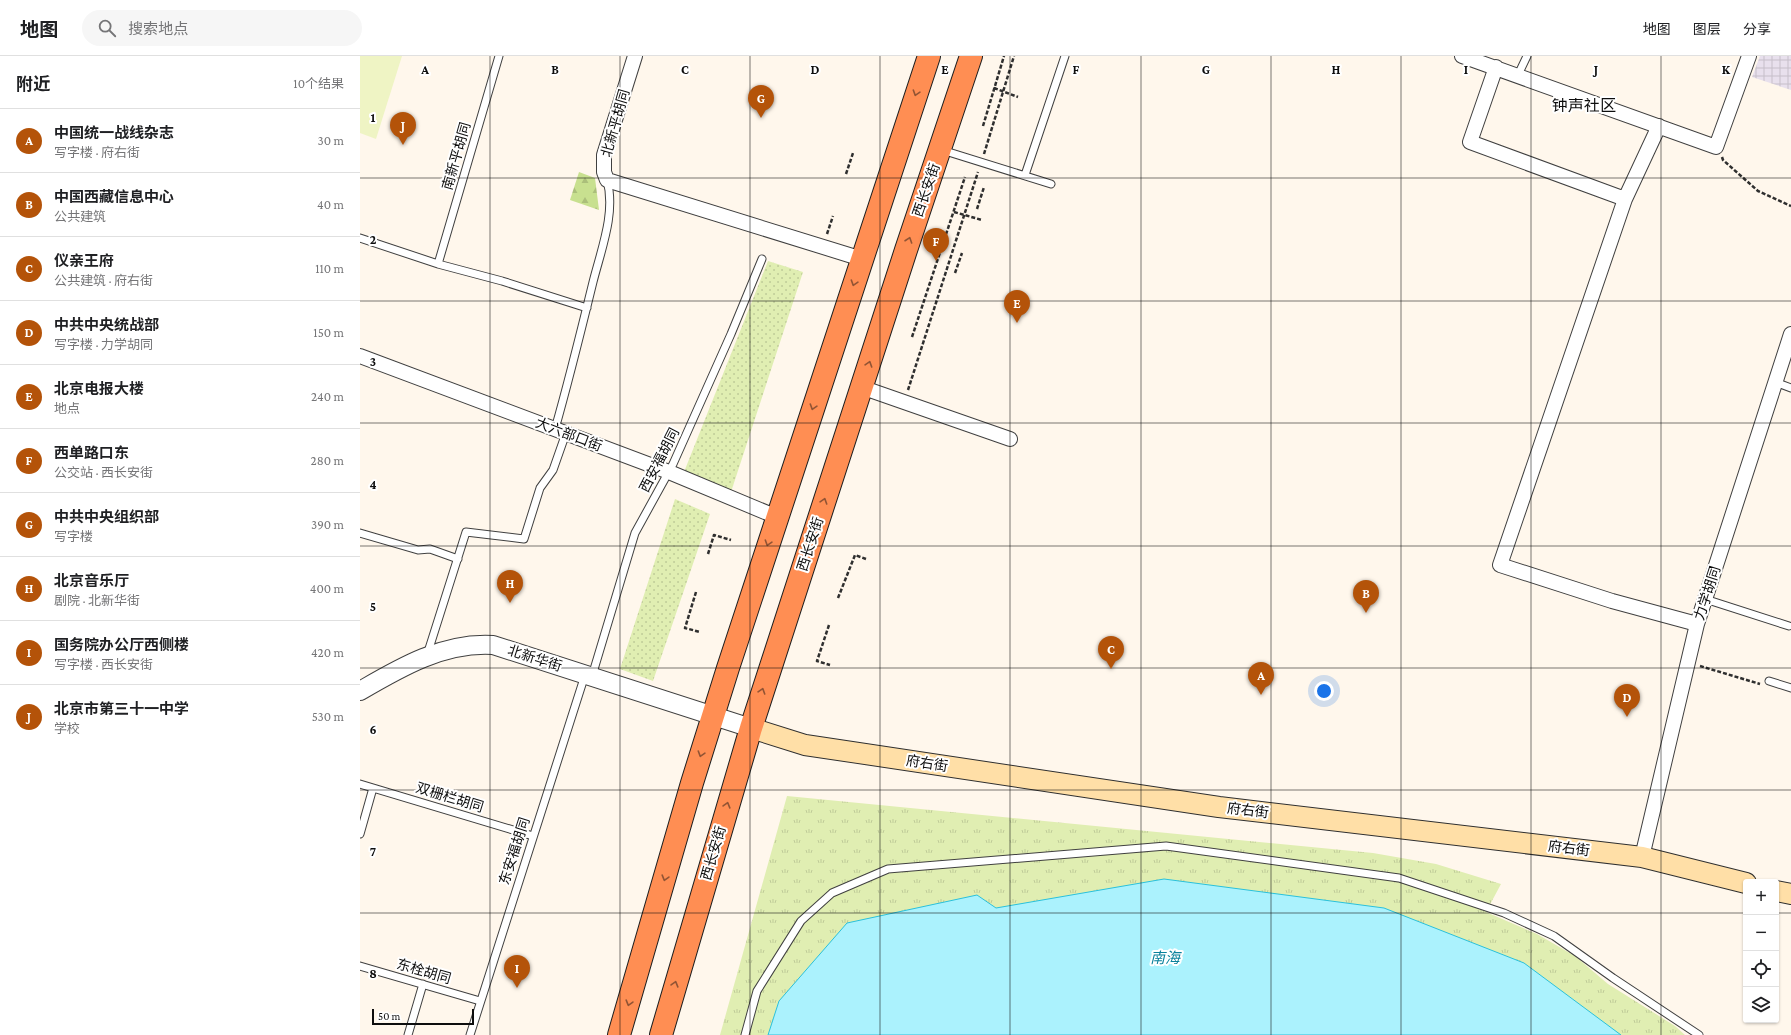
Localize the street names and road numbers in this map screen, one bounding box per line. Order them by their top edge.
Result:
street label: 北新平胡同 [598,87,632,159]
street label: 南新平胡同 [439,120,473,192]
street label: 西长安街 [909,161,943,219]
street label: 大六部口街 [533,414,605,454]
street label: 西安福胡同 [636,425,682,495]
street label: 西长安街 [794,515,826,573]
street label: 力学胡同 [1691,564,1723,622]
street label: 北新华街 [506,642,564,674]
street label: 府右街 [905,752,949,774]
street label: 双栅栏胡同 [414,779,486,815]
street label: 府右街 [1226,800,1270,820]
street label: 东安福胡同 [496,815,532,887]
street label: 西长安街 [698,824,728,882]
street label: 府右街 [1547,838,1591,858]
street label: 东栓胡同 [395,956,453,986]

